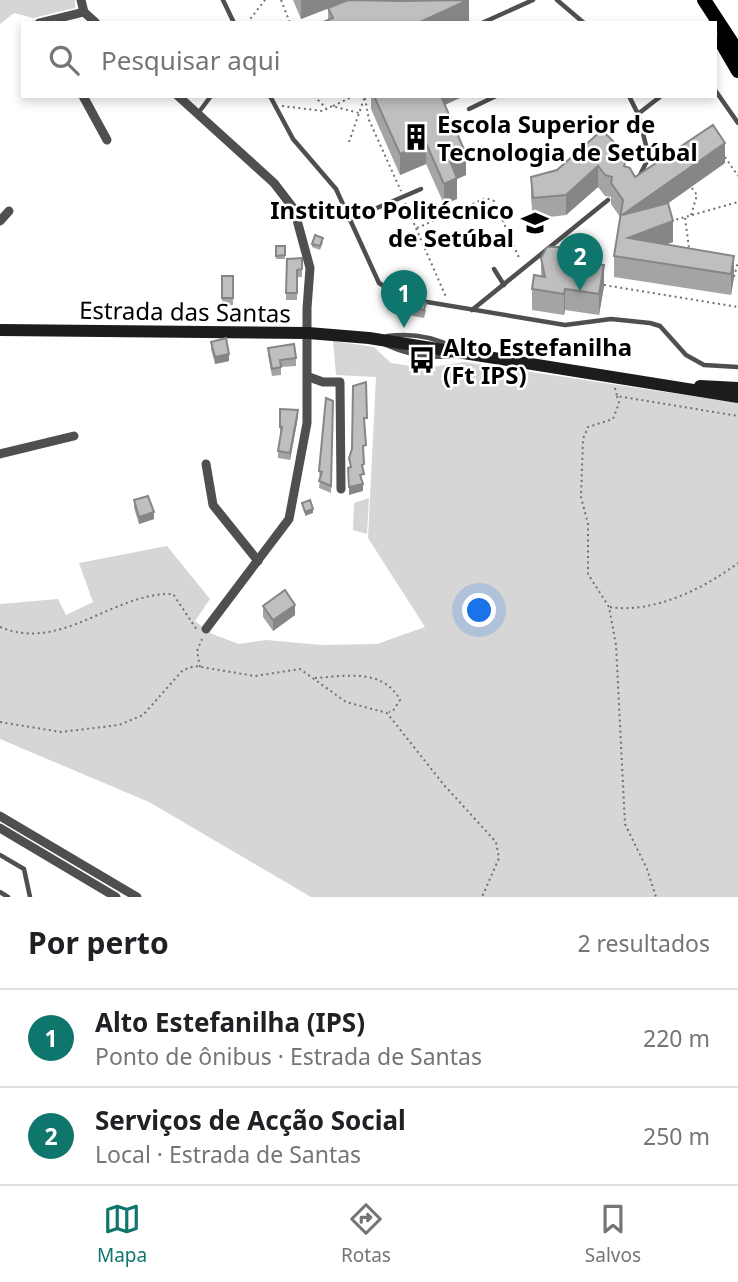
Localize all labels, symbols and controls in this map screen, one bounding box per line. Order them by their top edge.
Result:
search box [21,21,717,98]
icon: search [45,41,83,79]
text: Pesquisar aqui [101,42,281,78]
place label: Escola Superior de Tecnologia de Setúbal [437,107,698,168]
building icon: Escola Superior de Tecnologia de Setúbal [401,122,431,152]
place label: Instituto Politécnico de Setúbal [270,193,514,254]
school or university icon: Instituto Politécnico de Setúbal [520,208,550,238]
pin: 2 [557,233,603,291]
pin: 1 [381,270,427,328]
street label: Estrada das Santas [79,293,291,329]
place label: Alto Estefanilha (Ft IPS) [443,330,632,391]
bus stop icon: Alto Estefanilha (Ft IPS) [407,345,437,375]
your location [462,593,496,627]
text: Por perto [28,922,169,963]
text: 2 resultados [577,927,710,959]
text: Alto Estefanilha (IPS) [95,1004,365,1040]
text: 1 [44,1022,58,1054]
text: 220 m [643,1022,710,1054]
text: Ponto de ônibus · Estrada de Santas [95,1040,482,1072]
text: Serviços de Acção Social [95,1102,406,1138]
text: 2 [44,1120,58,1152]
text: 250 m [643,1120,710,1152]
text: Local · Estrada de Santas [95,1138,361,1170]
tab: Mapa [97,1200,147,1268]
tab: Rotas [341,1200,391,1268]
tab: Salvos [585,1200,641,1268]

